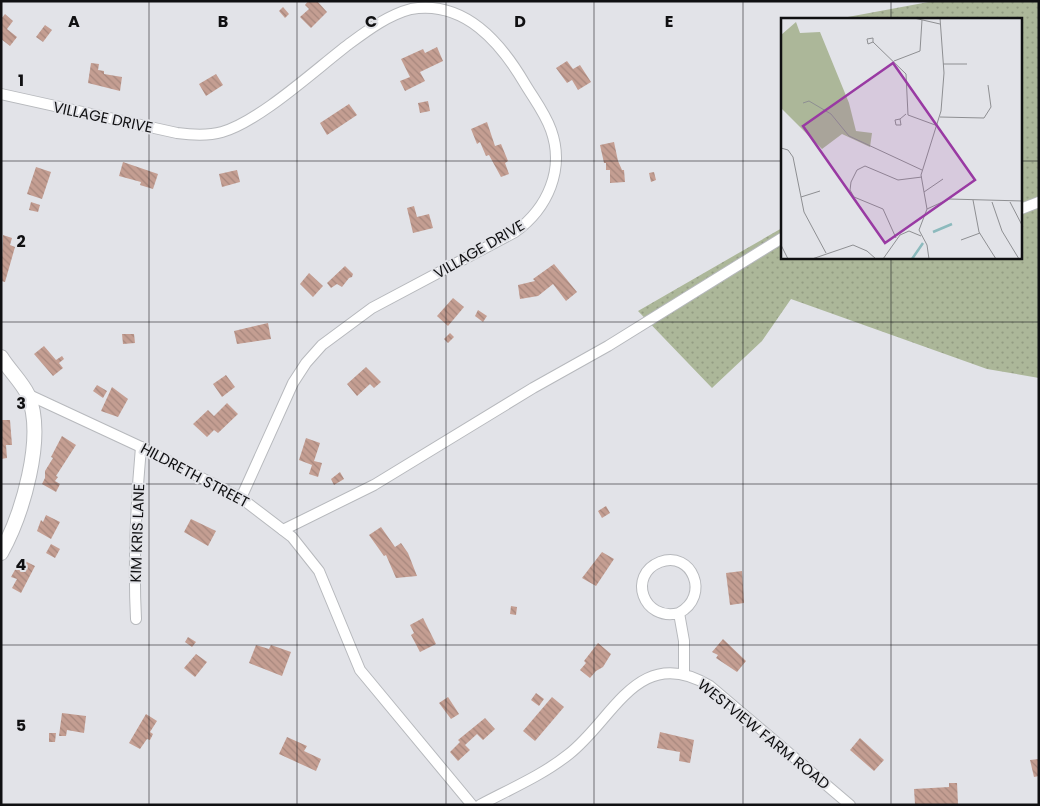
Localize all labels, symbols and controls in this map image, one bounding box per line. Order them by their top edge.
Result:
text: A [68,10,80,33]
text: B [218,10,228,33]
text: C [365,10,377,33]
text: D [514,10,526,33]
text: E [665,10,673,33]
inset map [781,18,1022,259]
text: 1 [18,69,24,92]
street label: VILLAGE DRIVE [51,96,155,138]
street label: VILLAGE DRIVE [430,215,528,283]
text: 2 [16,230,26,253]
text: 3 [16,392,26,415]
street label: HILDRETH STREET [137,438,253,512]
street label: KIM KRIS LANE [125,483,149,583]
text: 4 [16,553,27,576]
street label: WESTVIEW FARM ROAD [693,674,835,794]
text: 5 [16,714,26,737]

